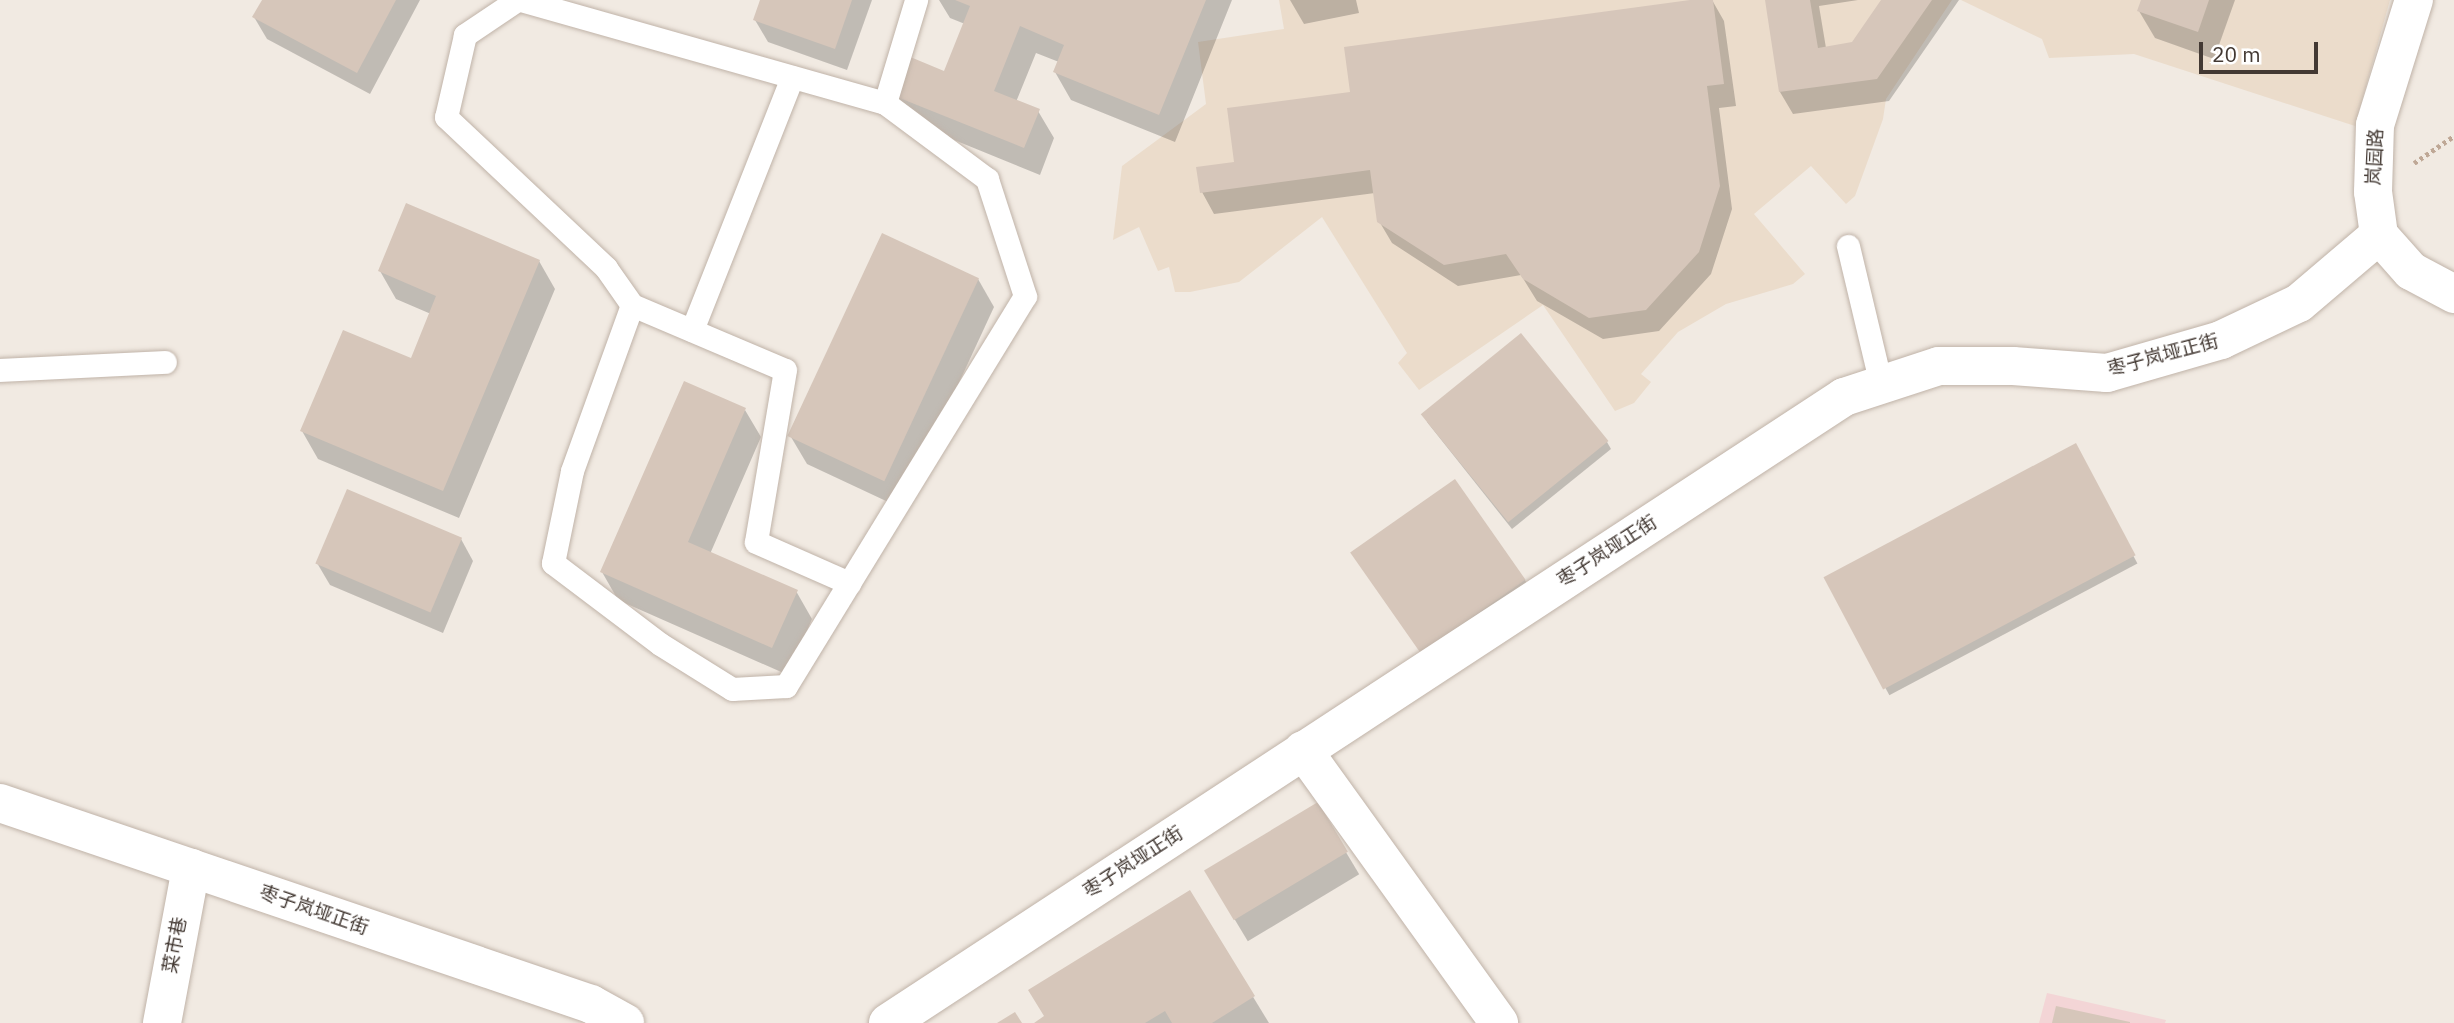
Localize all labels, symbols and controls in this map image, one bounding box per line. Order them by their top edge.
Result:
scale bar [2202,28,2321,72]
text: 20 m [2212,40,2261,68]
street label: 岚园路 [2362,128,2388,186]
street label: 枣子岚垭正街 [2105,329,2221,381]
street label: 枣子岚垭正街 [1553,510,1661,592]
street label: 枣子岚垭正街 [1079,821,1187,903]
street label: 枣子岚垭正街 [256,881,372,939]
street label: 菜市巷 [158,915,192,975]

